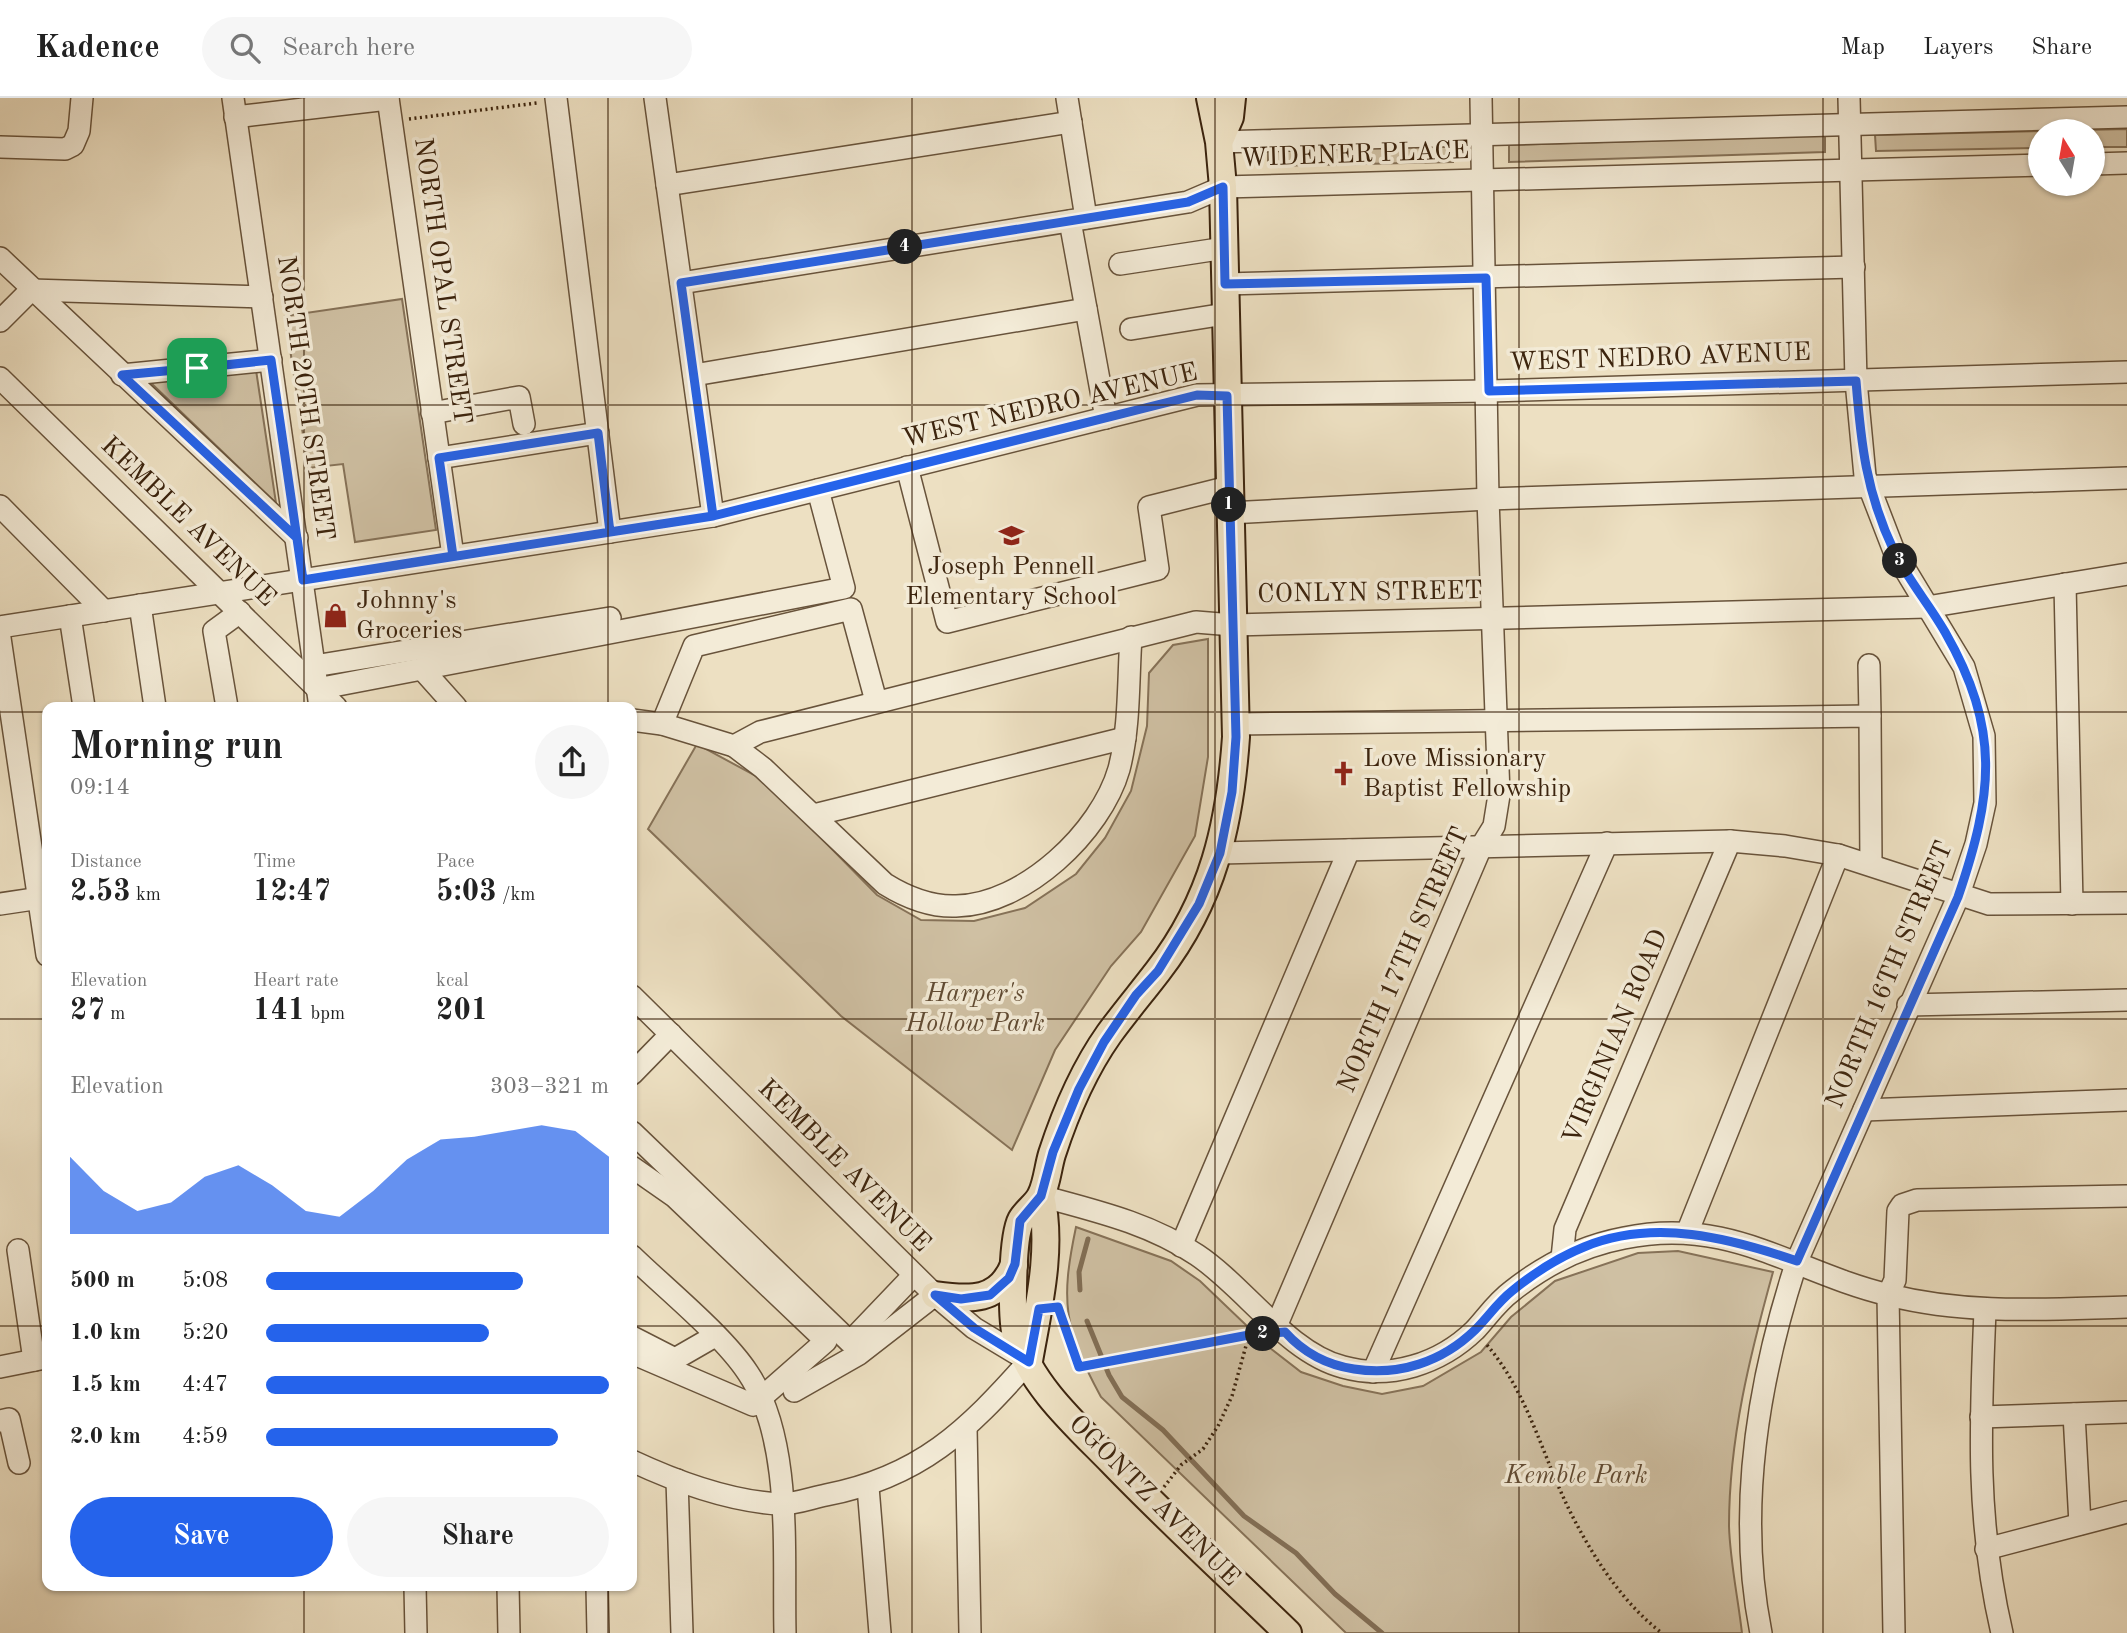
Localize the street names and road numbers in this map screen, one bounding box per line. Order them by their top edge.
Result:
street label: NORTH OPAL STREET [409,136,475,426]
street label: WIDENER PLACE [1240,138,1470,172]
street label: NORTH 20TH STREET [272,254,338,542]
street label: WEST NEDRO AVENUE [1509,340,1811,376]
street label: WEST NEDRO AVENUE [900,359,1200,453]
street label: KEMBLE AVENUE [96,432,280,612]
street label: CONLYN STREET [1257,578,1483,608]
street label: NORTH 17TH STREET [1334,823,1474,1097]
street label: NORTH 16TH STREET [1822,838,1958,1112]
street label: VIRGINIAN ROAD [1559,926,1673,1148]
street label: KEMBLE AVENUE [753,1075,935,1257]
street label: OGONTZ AVENUE [1064,1411,1244,1591]

